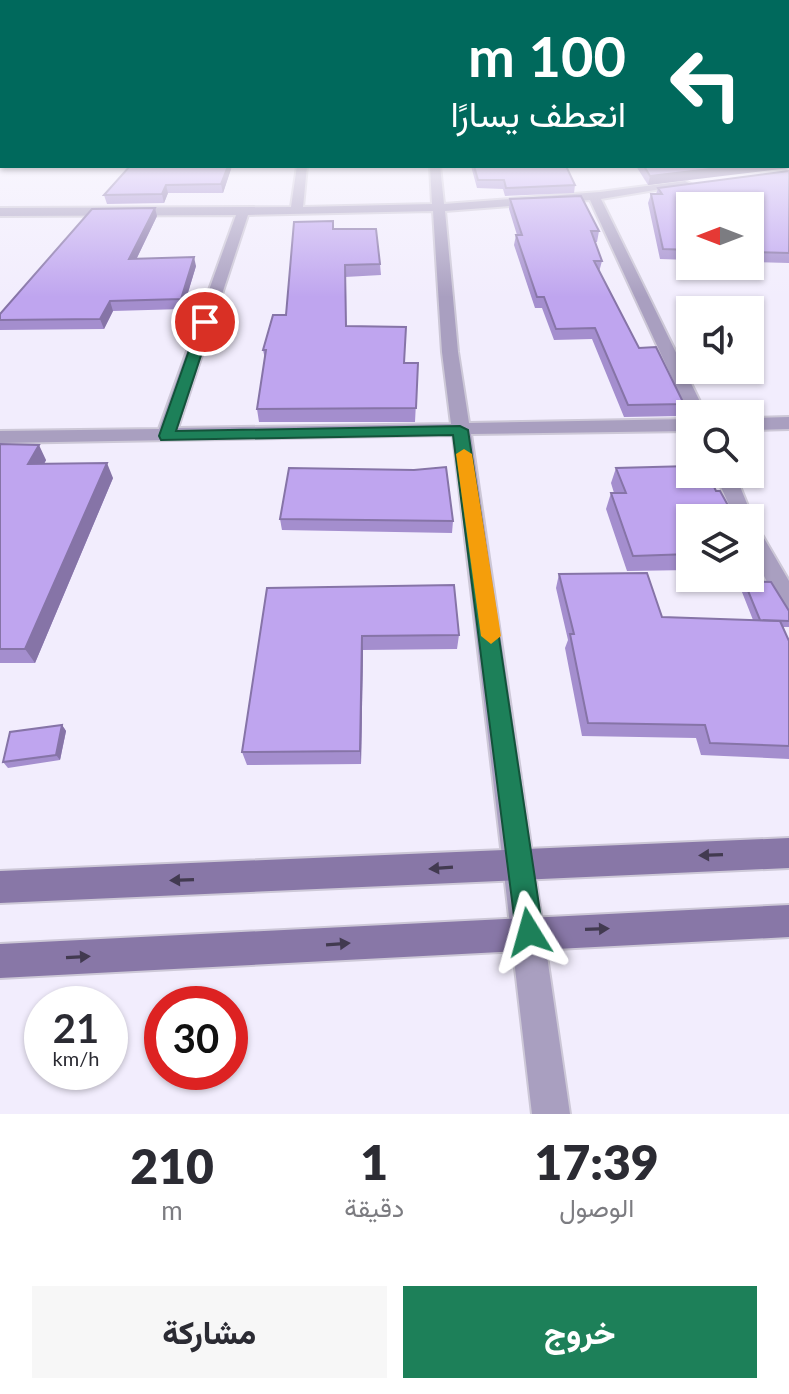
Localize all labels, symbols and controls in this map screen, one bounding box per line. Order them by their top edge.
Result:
text: 100 m [468,22,626,89]
icon: left [654,32,758,136]
text: انعطف يسارًا [451,91,626,135]
north arrow [676,192,764,280]
map controls [676,192,764,592]
pin [171,288,239,356]
button: sound [676,296,764,384]
icon: arrive [183,300,227,344]
button: search [676,400,764,488]
button: layers [676,504,764,592]
one-way arrow [698,849,723,862]
one-way arrow [428,862,453,875]
one-way arrow [169,874,194,886]
position arrow [487,890,571,974]
one-way arrow [585,922,610,935]
one-way arrow [326,937,351,950]
one-way arrow [66,951,91,964]
speed limit sign: 30 [144,986,248,1090]
text: 21 [53,1004,99,1052]
text: km/h [53,1046,99,1070]
text: 1 [360,1133,388,1190]
text: 17:39 [535,1133,659,1190]
text: 210 [130,1137,214,1194]
text: دقيقة [344,1191,404,1223]
text: الوصول [559,1191,634,1223]
text: m [161,1194,183,1226]
button: مشاركة [32,1286,387,1378]
button: خروج [403,1286,757,1378]

